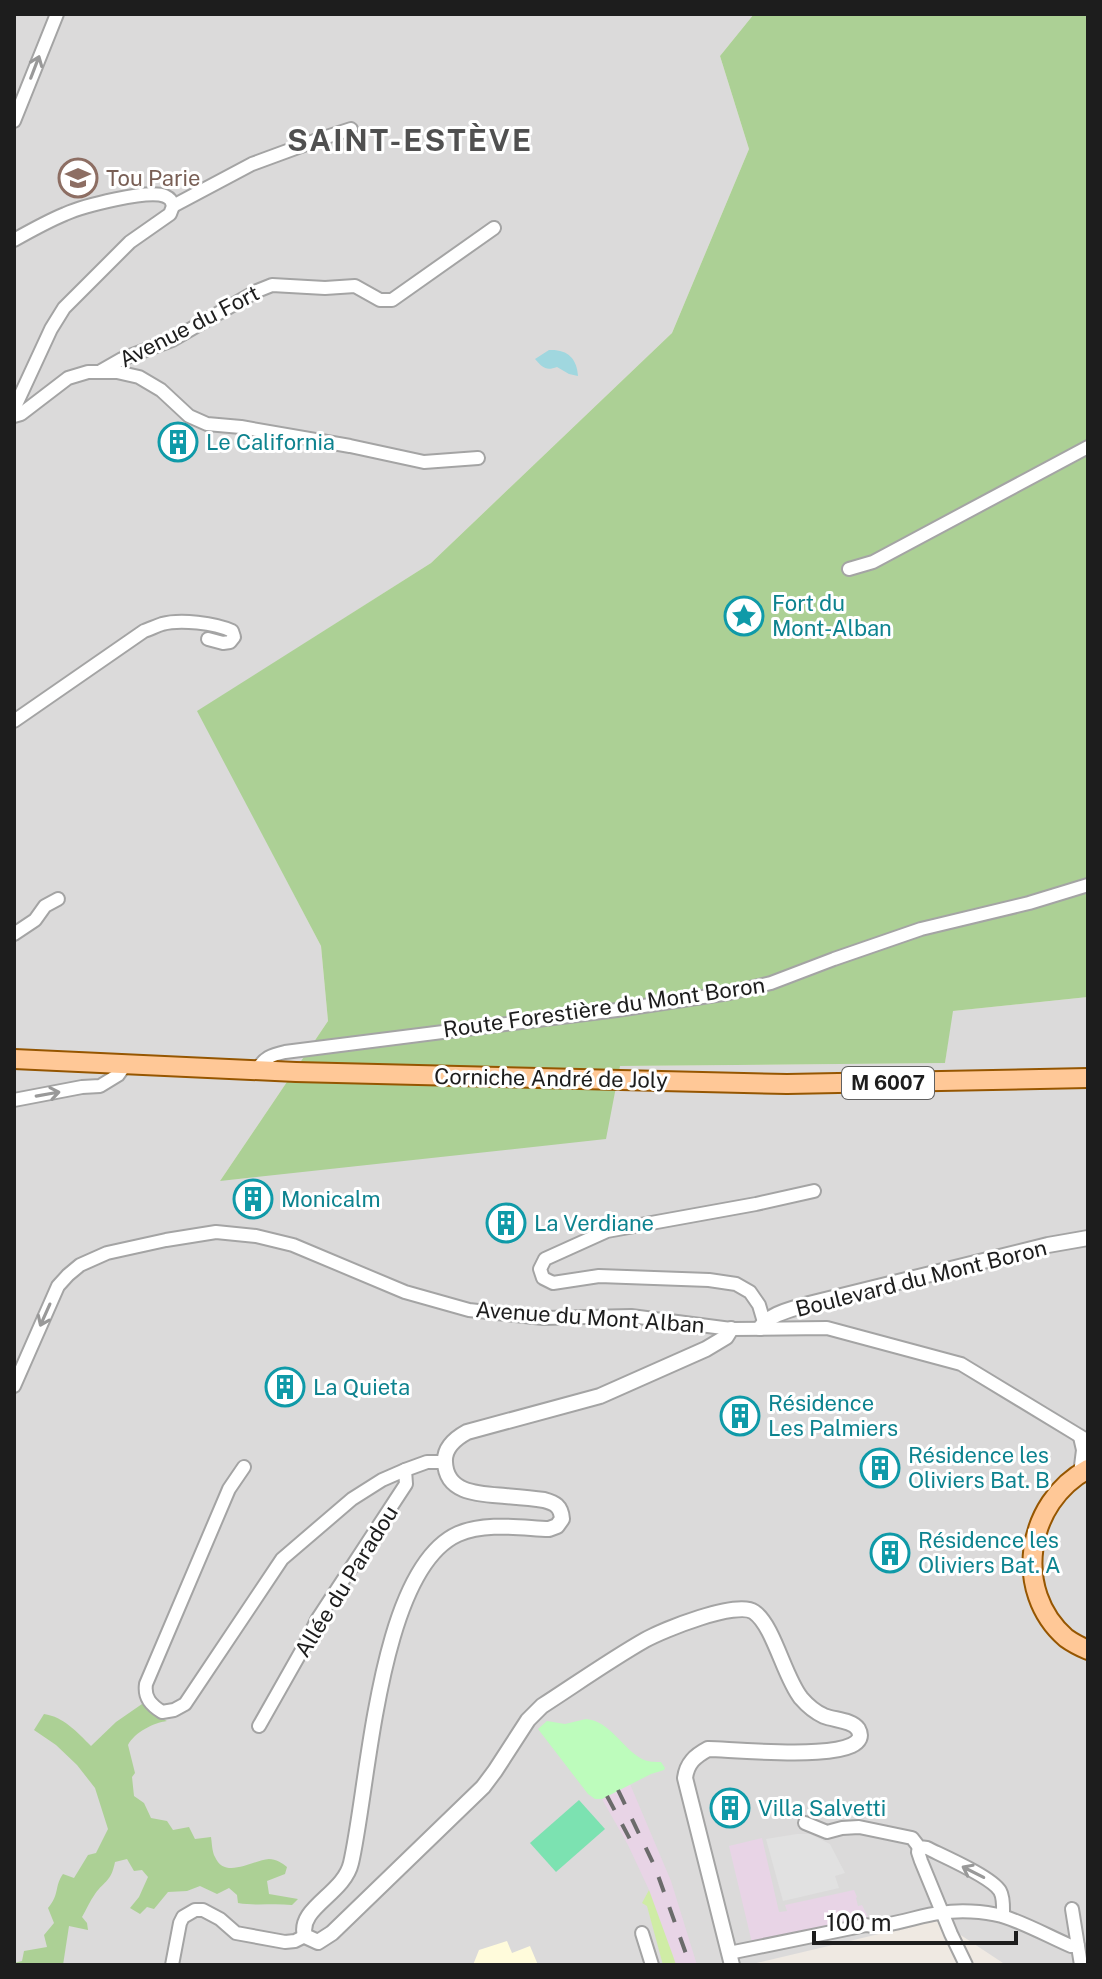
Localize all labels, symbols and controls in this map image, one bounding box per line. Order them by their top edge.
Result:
one-way arrow [29,55,43,80]
district label: SAINT-ESTÈVE [287,122,533,158]
school or university icon: Tou Parie [57,157,99,199]
place label: Tou Parie [106,165,201,191]
street label: Avenue du Fort [115,280,263,372]
building icon: Le California [157,421,199,463]
place label: Le California [206,429,335,455]
place label: Fort du Mont-Alban [772,590,892,641]
place icon: Fort du Mont-Alban [723,595,765,637]
street label: Route Forestière du Mont Boron [441,972,767,1042]
street label: Corniche André de Joly [434,1063,668,1093]
road number: M 6007 [842,1067,934,1099]
one-way arrow [35,1085,60,1100]
building icon: Monicalm [232,1178,274,1220]
place label: Monicalm [281,1186,380,1212]
building icon: La Verdiane [485,1202,527,1244]
place label: La Verdiane [534,1210,654,1236]
street label: Boulevard du Mont Boron [793,1234,1049,1322]
street label: Avenue du Mont Alban [475,1296,705,1338]
one-way arrow [37,1302,52,1326]
building icon: La Quieta [264,1366,306,1408]
place label: La Quieta [313,1374,410,1400]
place label: Résidence Les Palmiers [768,1390,898,1441]
building icon: Résidence Les Palmiers [719,1395,761,1437]
place label: Résidence les Oliviers Bat. B [908,1442,1050,1493]
building icon: Résidence les Oliviers Bat. B [859,1447,901,1489]
street label: Allée du Paradou [289,1500,403,1662]
place label: Résidence les Oliviers Bat. A [918,1527,1061,1578]
building icon: Résidence les Oliviers Bat. A [869,1532,911,1574]
building icon: Villa Salvetti [709,1787,751,1829]
place label: Villa Salvetti [758,1795,886,1821]
one-way arrow [961,1863,985,1879]
scale bar [814,1895,1016,1945]
text: 100 m [826,1908,892,1936]

